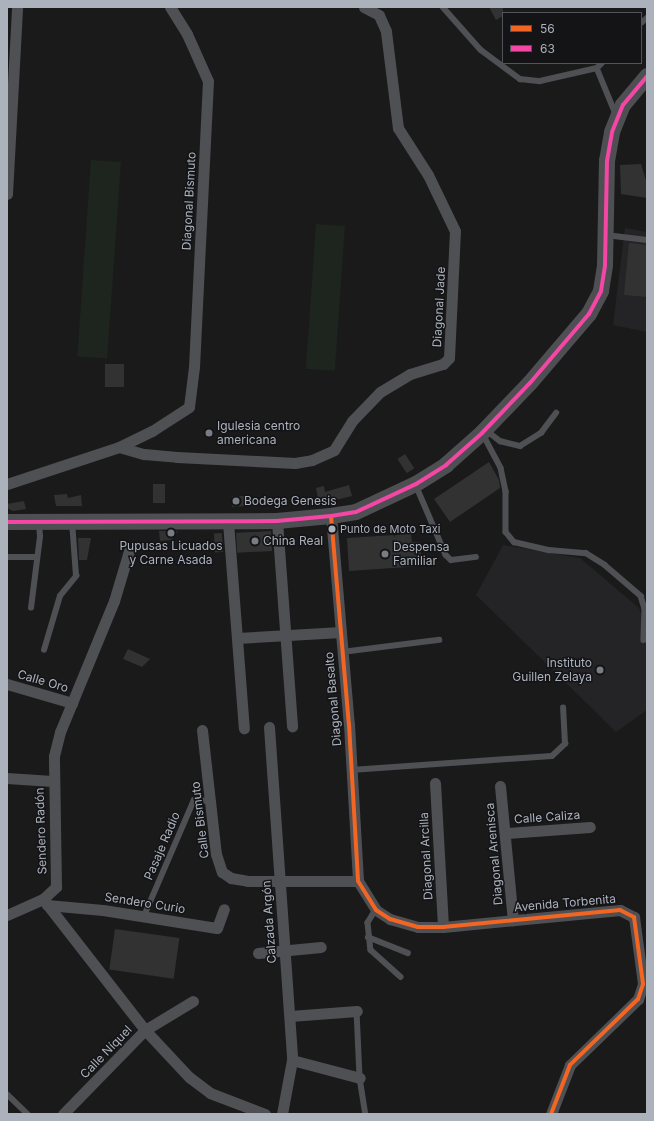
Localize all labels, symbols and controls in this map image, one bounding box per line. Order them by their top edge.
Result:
legend [502,12,642,64]
text: 56 [540,21,555,36]
text: 63 [540,41,555,56]
street label: Diagonal Bismuto [179,151,199,251]
street label: Diagonal Jade [430,266,448,348]
place label: Igulesia centro americana [217,419,300,447]
marker: Igulesia centro americana [204,428,214,438]
place label: Bodega Genesis [244,494,336,508]
marker: Bodega Genesis [231,496,241,506]
place label: Punto de Moto Taxi [340,522,440,536]
marker: Punto de Moto Taxi [327,524,337,534]
marker: Pupusas Licuados y Carne Asada [166,528,176,538]
place label: China Real [263,534,323,548]
marker: China Real [250,536,260,546]
place label: Pupusas Licuados y Carne Asada [119,539,223,567]
place label: Despensa Familiar [393,540,449,568]
marker: Despensa Familiar [380,549,390,559]
street label: Diagonal Basalto [322,651,344,747]
place label: Instituto Guillen Zelaya [512,656,592,684]
marker: Instituto Guillen Zelaya [595,665,605,675]
street label: Calle Oro [16,667,70,695]
street label: Calle Bismuto [188,781,212,859]
street label: Sendero Radón [32,787,50,875]
street label: Diagonal Arenisca [482,802,506,906]
street label: Calle Caliza [513,808,581,826]
street label: Pasaje Radio [141,810,183,882]
street label: Diagonal Arcilla [417,812,435,900]
street label: Calzada Argón [259,880,279,964]
street label: Sendero Curio [104,889,186,917]
street label: Avenida Torbenita [513,891,617,915]
street label: Calle Níquel [77,1023,135,1081]

